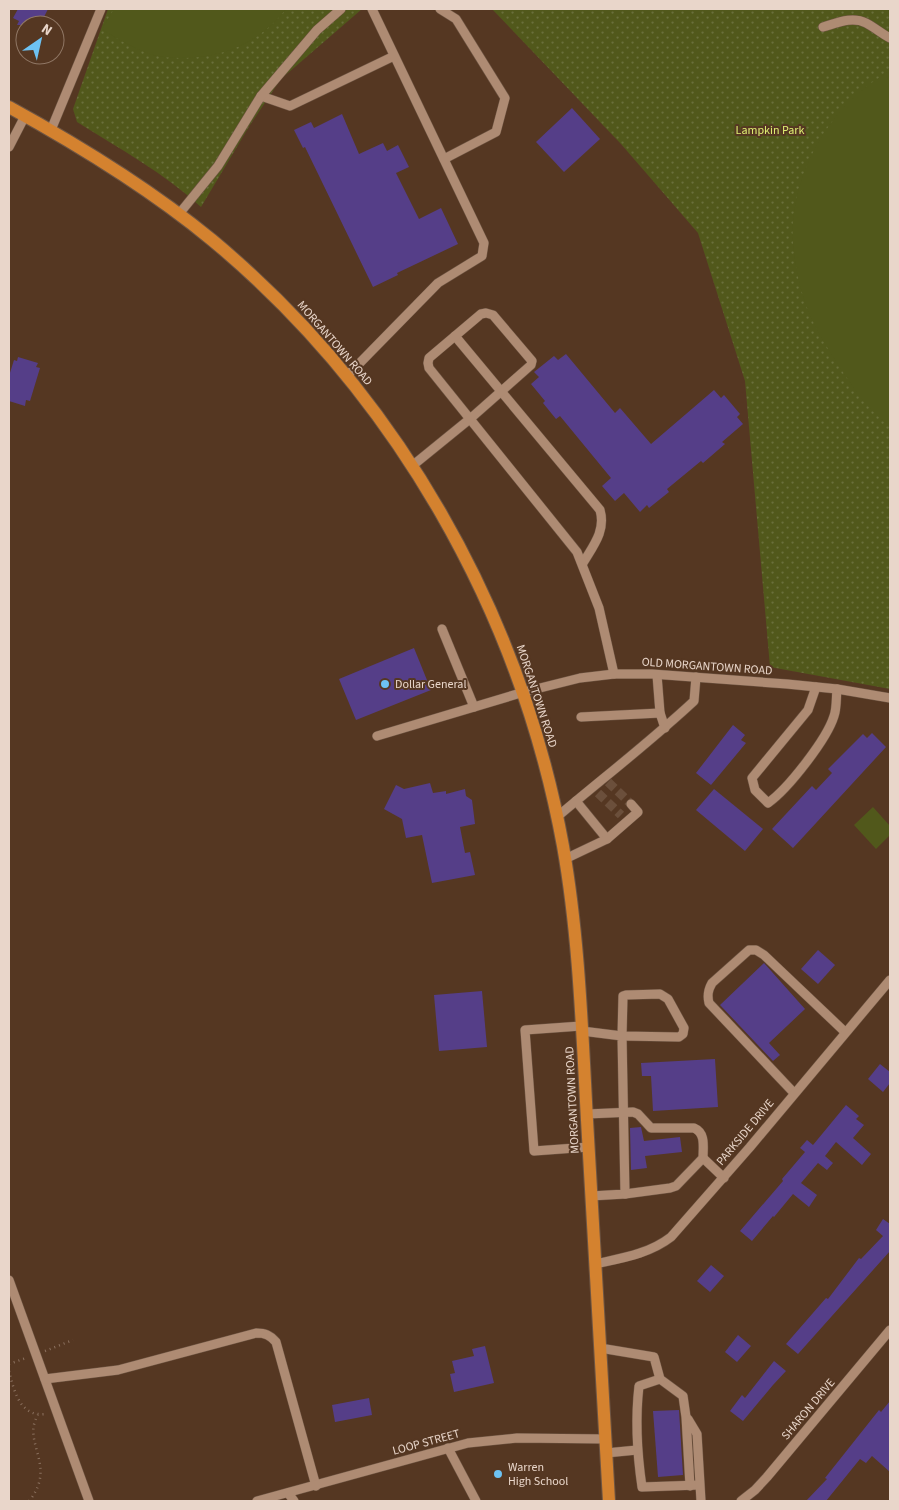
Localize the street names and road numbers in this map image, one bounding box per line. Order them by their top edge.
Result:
street label: MORGANTOWN ROAD [293,297,376,389]
street label: MORGANTOWN ROAD [512,642,561,750]
street label: OLD MORGANTOWN ROAD [641,653,773,680]
street label: MORGANTOWN ROAD [561,1046,584,1154]
street label: PARKSIDE DRIVE [713,1095,778,1169]
street label: SHARON DRIVE [778,1375,839,1444]
street label: LOOP STREET [391,1425,462,1460]

